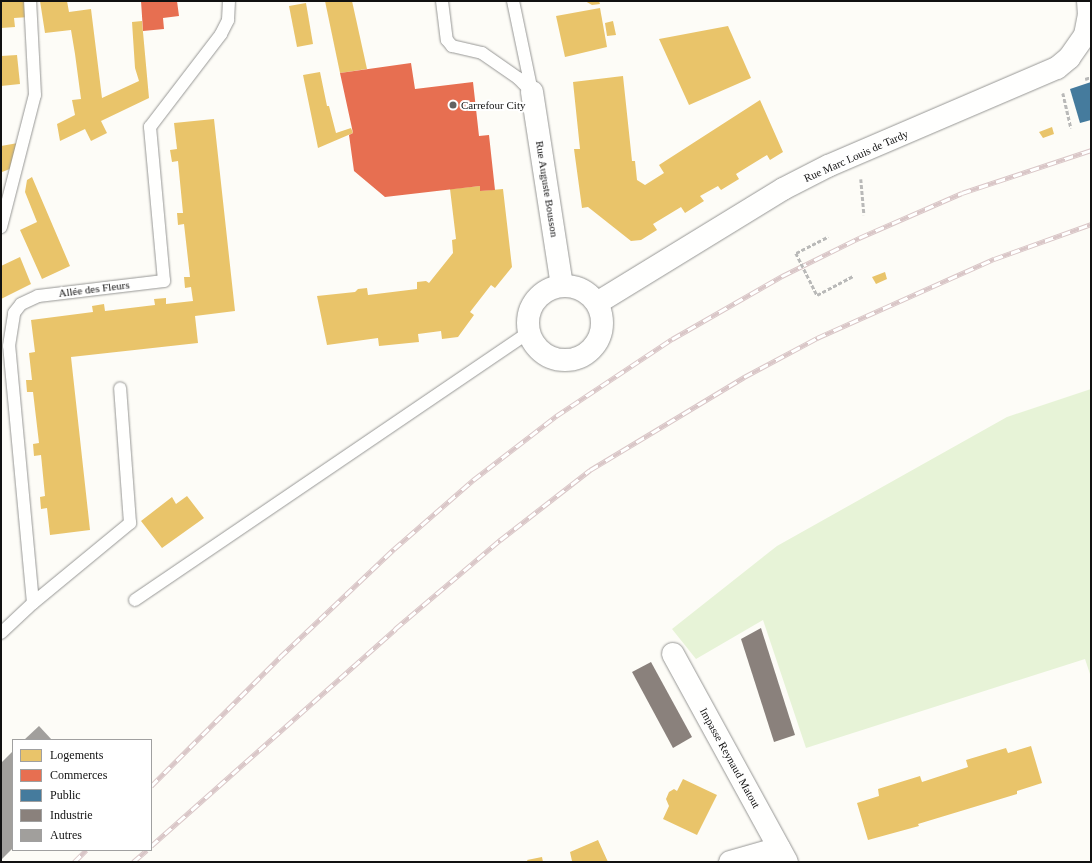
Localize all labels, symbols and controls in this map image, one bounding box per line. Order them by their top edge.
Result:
place label: Carrefour City [461,98,525,112]
marker: Carrefour City [448,100,458,110]
street label: Rue Marc Louis de Tardy [802,127,910,185]
street label: Rue Auguste Bousson [533,140,561,238]
street label: Allée des Fleurs [58,278,130,300]
street label: Impasse Reynaud Matout [697,706,763,810]
legend [12,739,152,851]
text: Logements [50,748,103,762]
text: Commerces [50,768,107,782]
text: Public [50,788,81,802]
text: Industrie [50,808,93,822]
text: Autres [50,828,82,842]

